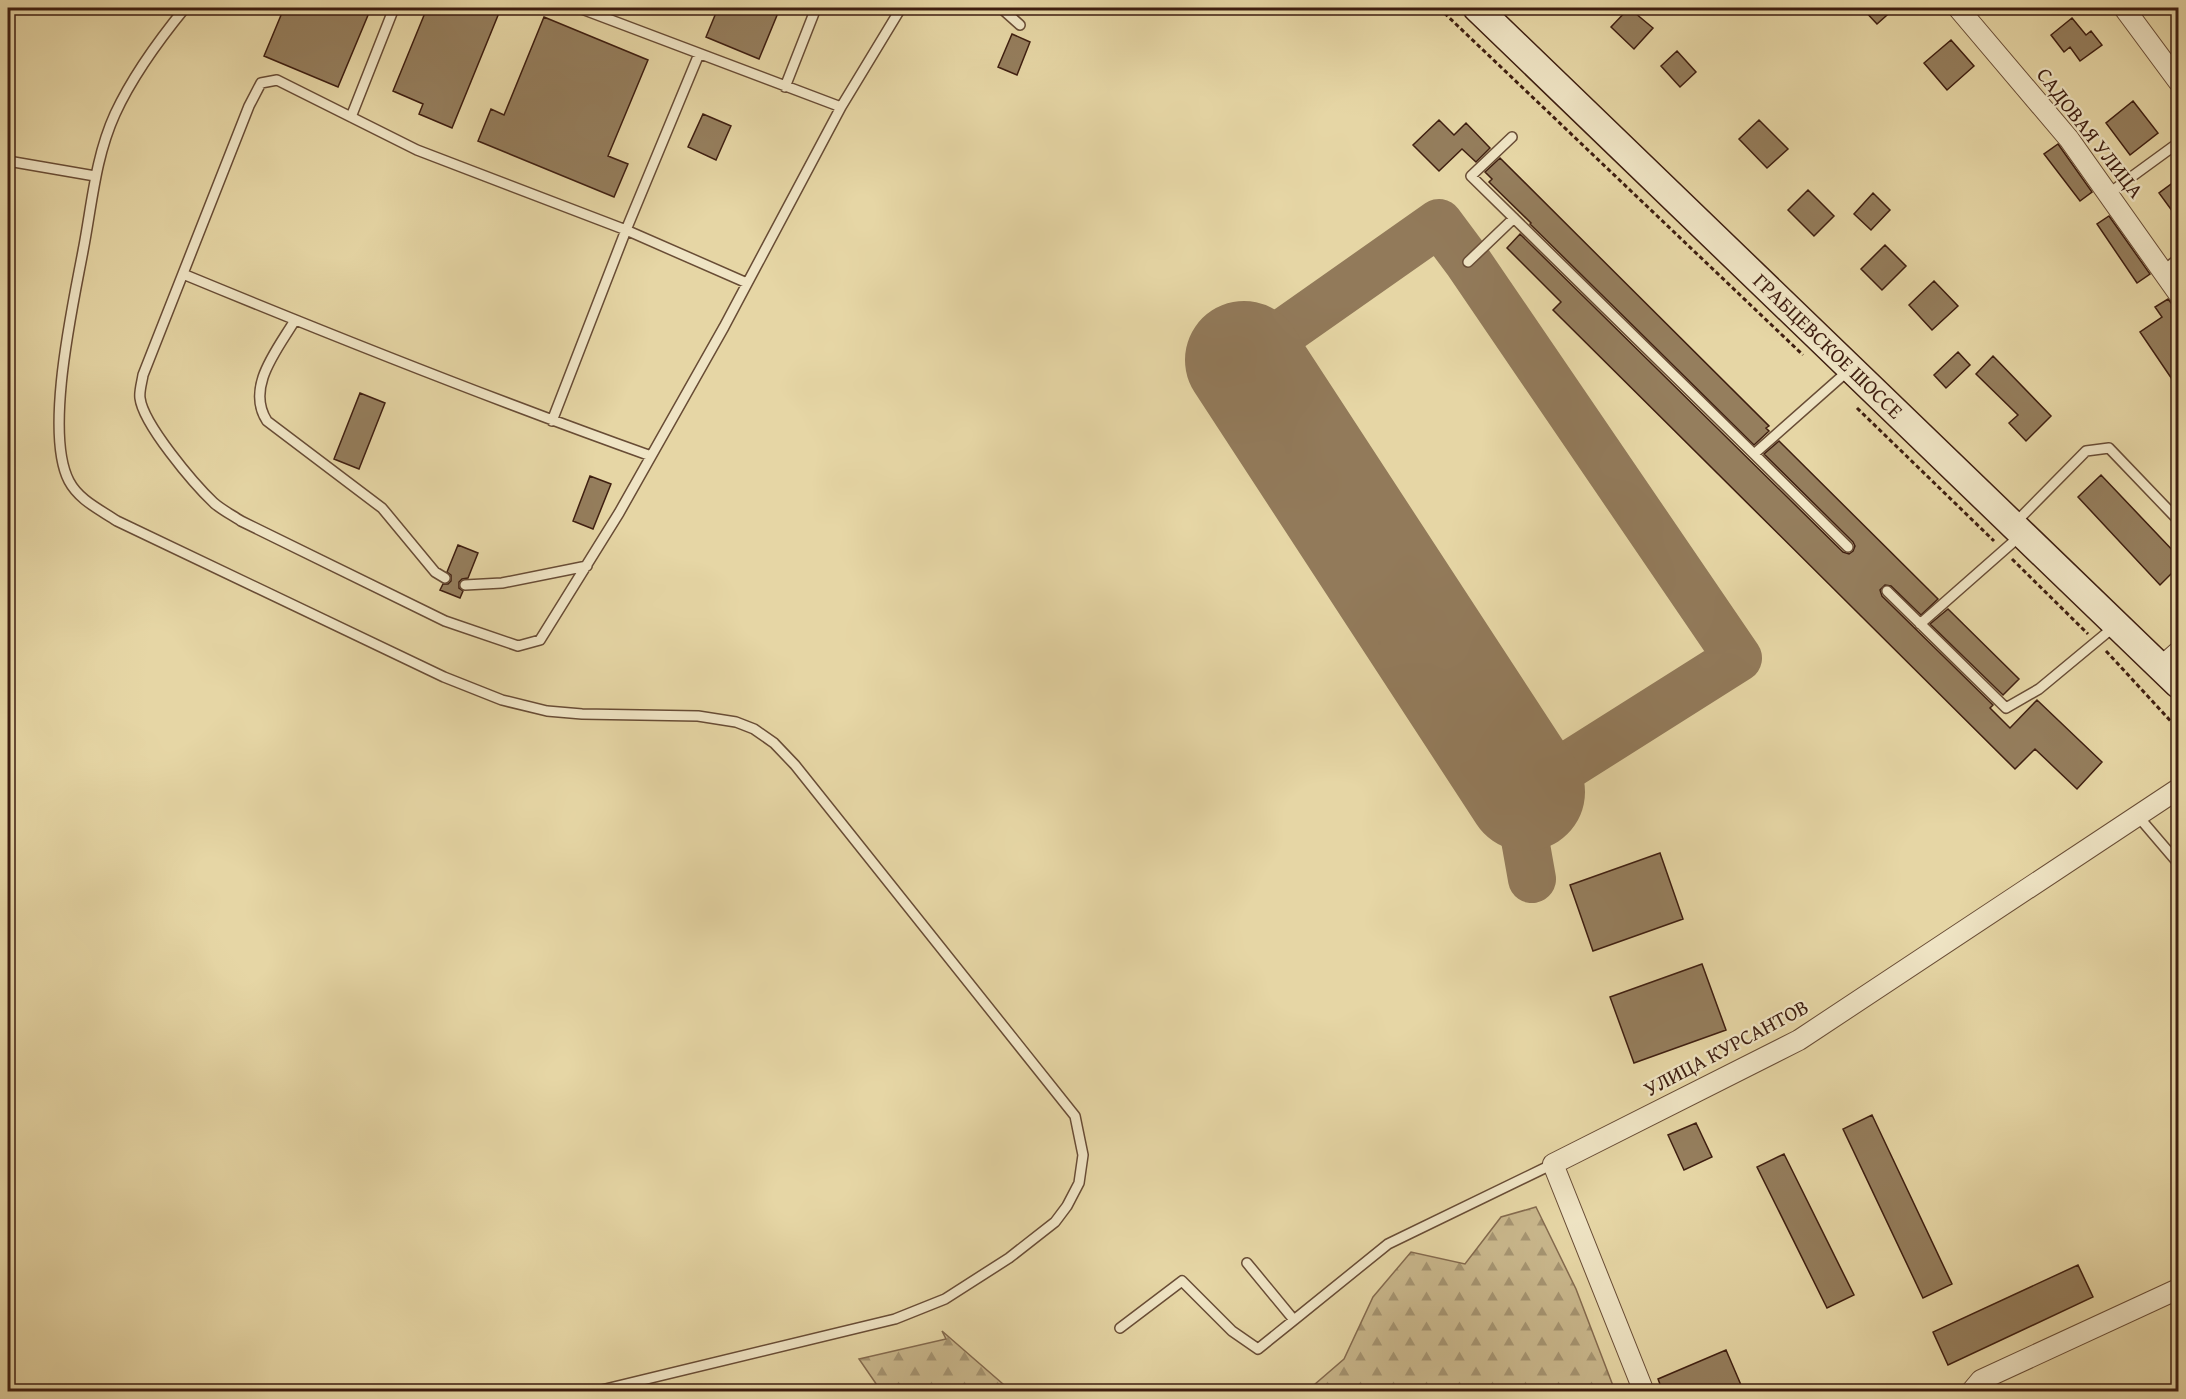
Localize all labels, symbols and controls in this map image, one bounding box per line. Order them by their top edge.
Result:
street label: САДОВАЯ УЛИЦА [2029,61,2152,205]
street label: ГРАБЦЕВСКОЕ ШОССЕ [1746,266,1911,426]
street label: УЛИЦА КУРСАНТОВ [1638,991,1814,1104]

